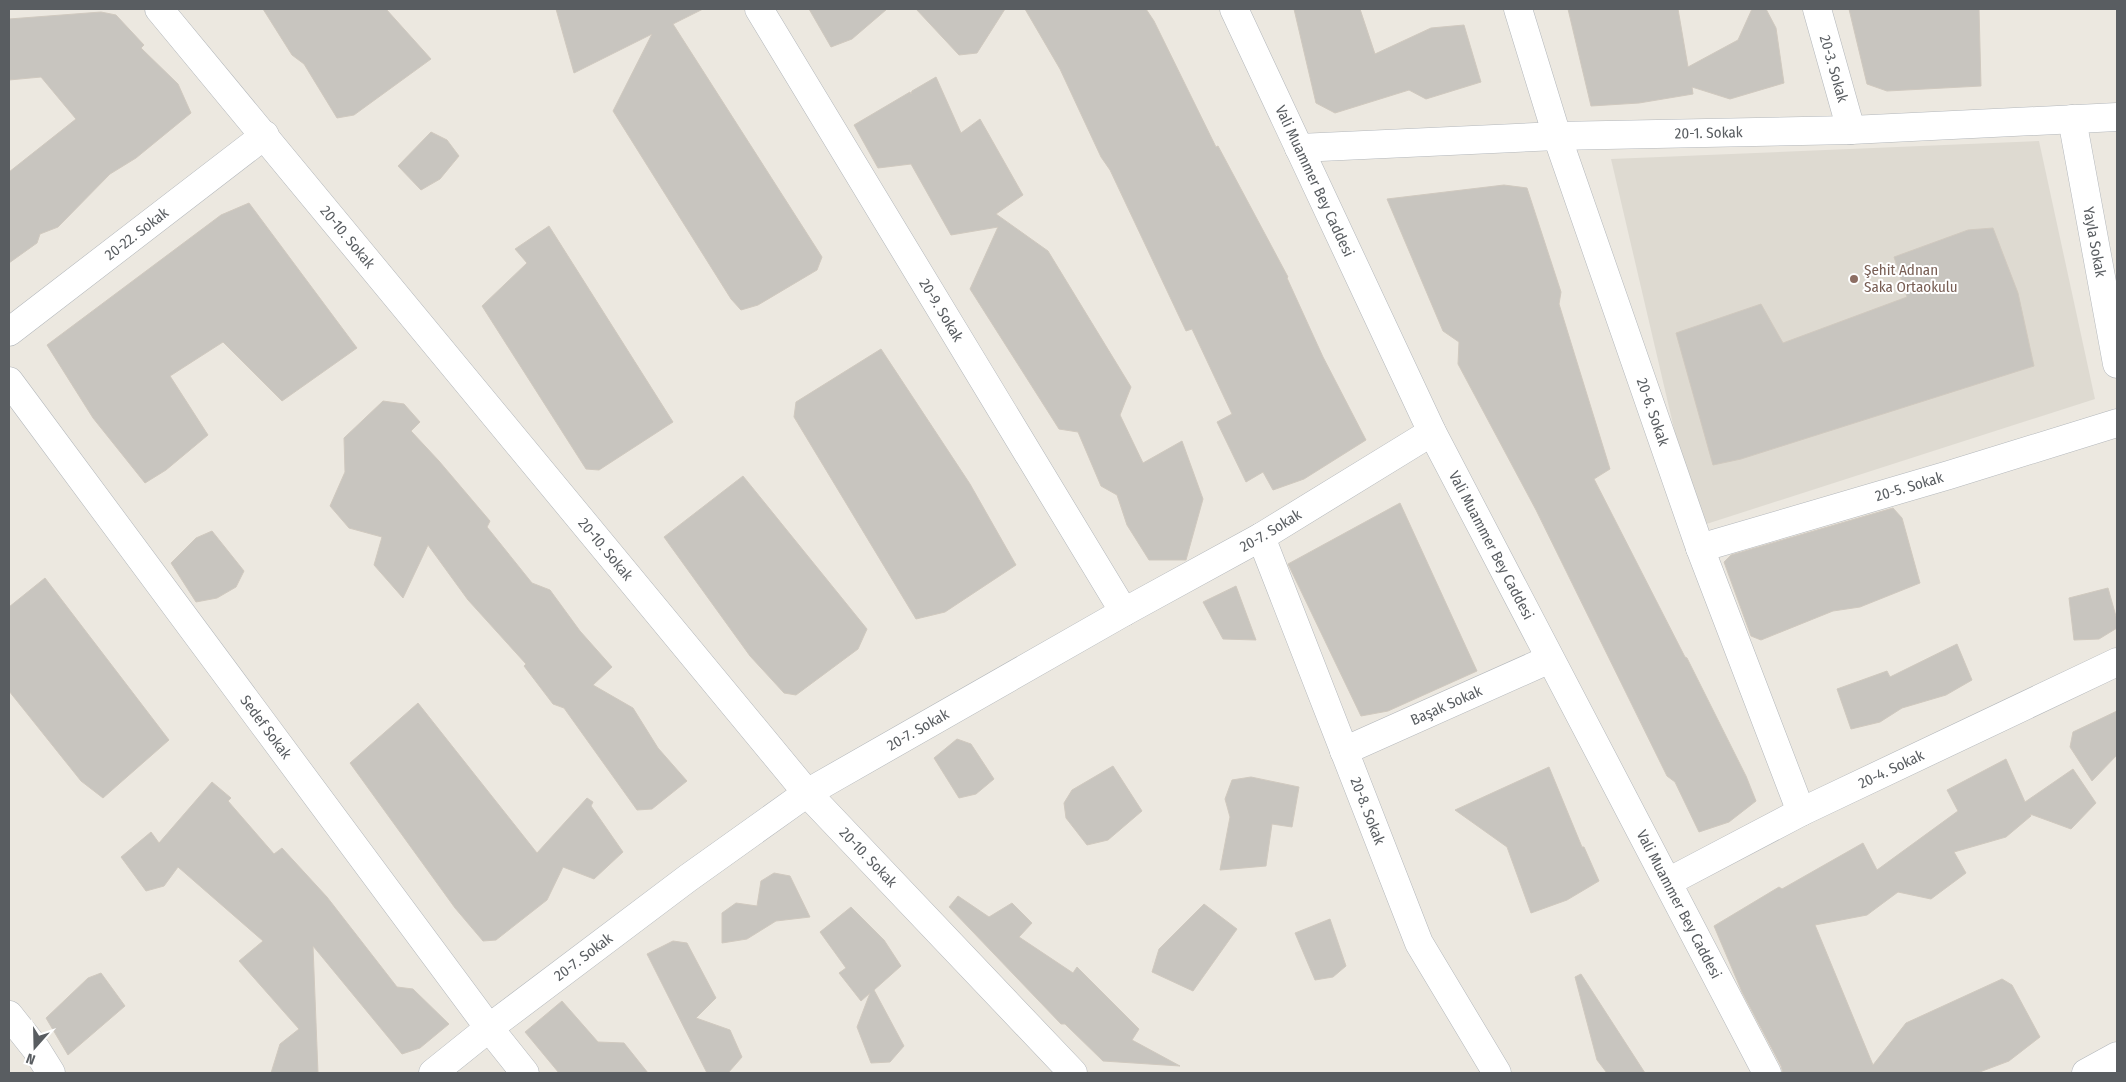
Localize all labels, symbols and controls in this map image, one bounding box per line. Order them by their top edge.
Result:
street label: 20-3. Sokak [1816,33,1852,104]
street label: Vali Muammer Bey Caddesi [1271,103,1358,260]
street label: 20-1. Sokak [1675,123,1743,143]
street label: 20-10. Sokak [316,202,379,272]
street label: 20-22. Sokak [101,204,172,264]
street label: Yayla Sokak [2079,205,2110,279]
place label: Şehit Adnan Saka Ortaokulu [1864,261,1958,296]
marker: Şehit Adnan Saka Ortaokulu [1848,273,1860,285]
street label: 20-9. Sokak [915,275,967,345]
street label: 20-6. Sokak [1633,376,1673,448]
street label: Vali Muammer Bey Caddesi [1445,468,1537,623]
street label: 20-5. Sokak [1873,468,1945,505]
street label: 20-7. Sokak [1237,505,1305,556]
street label: 20-10. Sokak [575,514,637,584]
street label: Başak Sokak [1408,682,1485,729]
street label: Sedef Sokak [236,692,295,763]
street label: 20-7. Sokak [884,705,952,754]
street label: 20-4. Sokak [1855,746,1927,792]
street label: 20-8. Sokak [1346,775,1389,847]
street label: 20-10. Sokak [836,824,901,891]
street label: Vali Muammer Bey Caddesi [1633,827,1725,982]
street label: 20-7. Sokak [551,929,616,985]
north arrow [10,1022,60,1072]
text: N [24,1049,38,1068]

